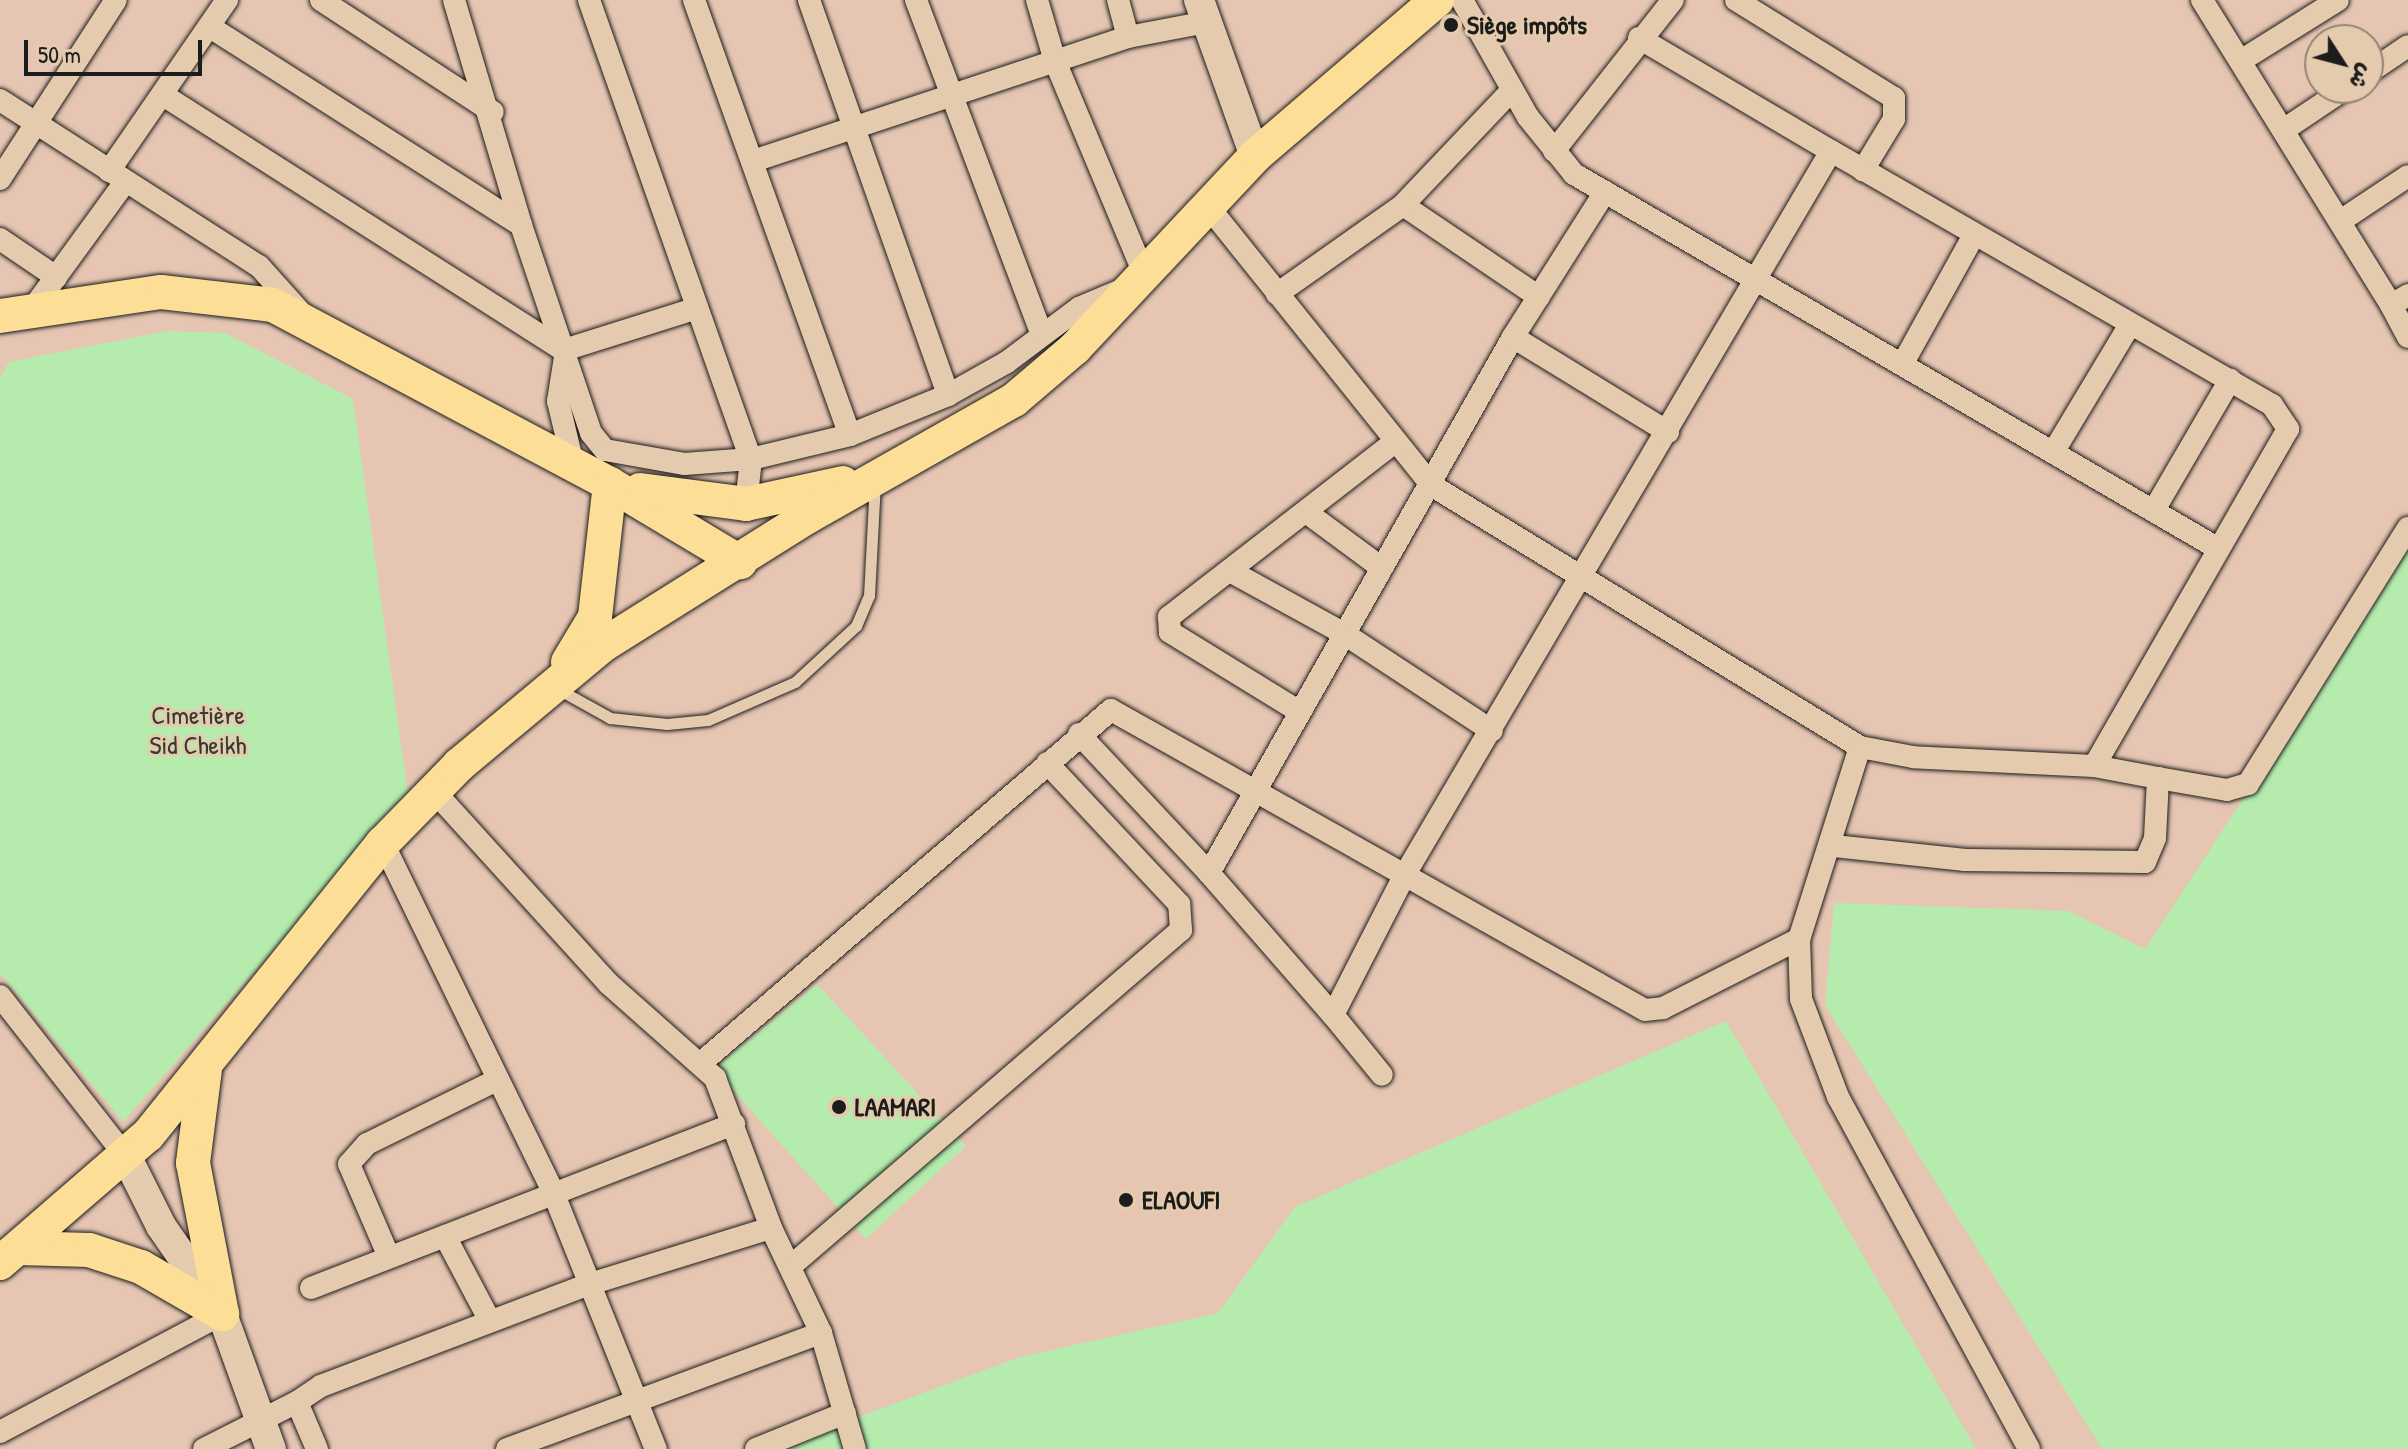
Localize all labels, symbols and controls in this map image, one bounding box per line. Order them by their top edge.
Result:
place label: Siège impôts [1467,9,1587,41]
marker: Siège impôts [1442,16,1460,34]
scale bar [28,24,206,74]
north arrow [2304,24,2384,104]
text: 50 m [38,38,81,70]
text: ش [2343,58,2381,96]
park label: Cimetière Sid Cheikh [150,699,246,760]
place label: LAAMARI [855,1091,936,1123]
marker: LAAMARI [830,1098,848,1116]
place label: ELAOUFI [1142,1184,1220,1216]
marker: ELAOUFI [1117,1191,1135,1209]

